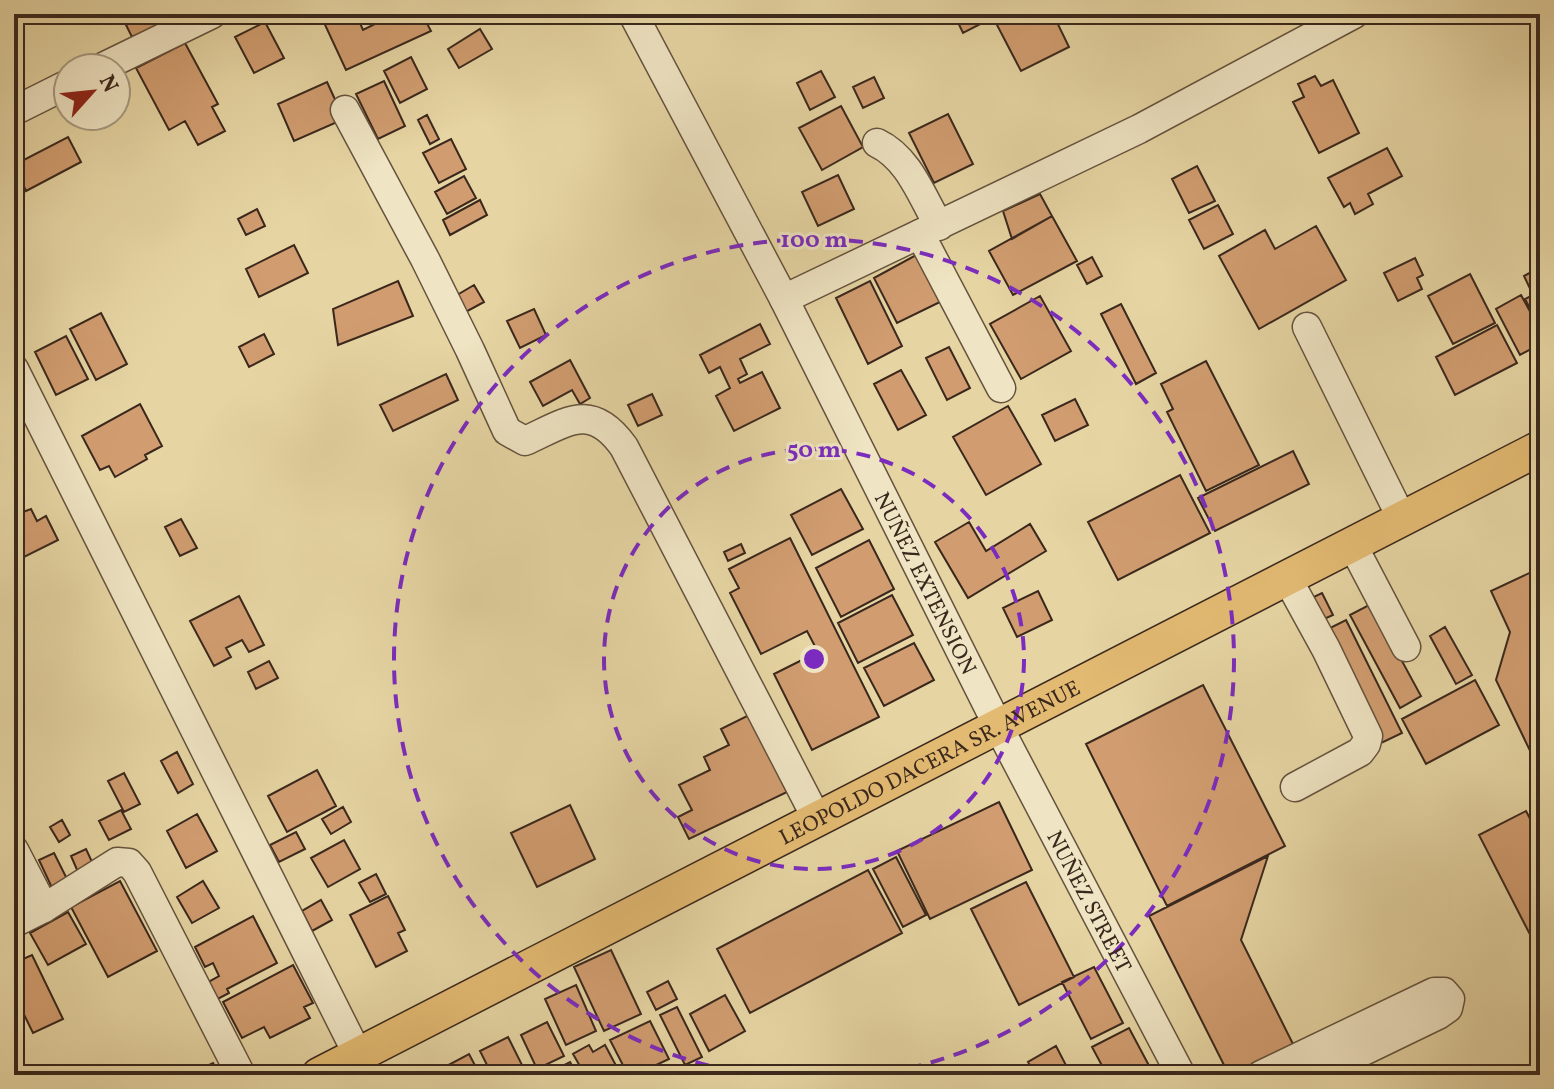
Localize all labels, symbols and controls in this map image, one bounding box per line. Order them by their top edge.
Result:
north arrow [52,52,132,132]
text: N [90,70,125,98]
text: 100 m [780,224,848,258]
text: 50 m [787,434,841,468]
street label: NUÑEZ EXTENSION [865,487,983,681]
centre of rings [800,645,828,673]
street label: LEOPOLDO DACERA SR. AVENUE [775,674,1086,854]
street label: NUÑEZ STREET [1038,826,1138,979]

